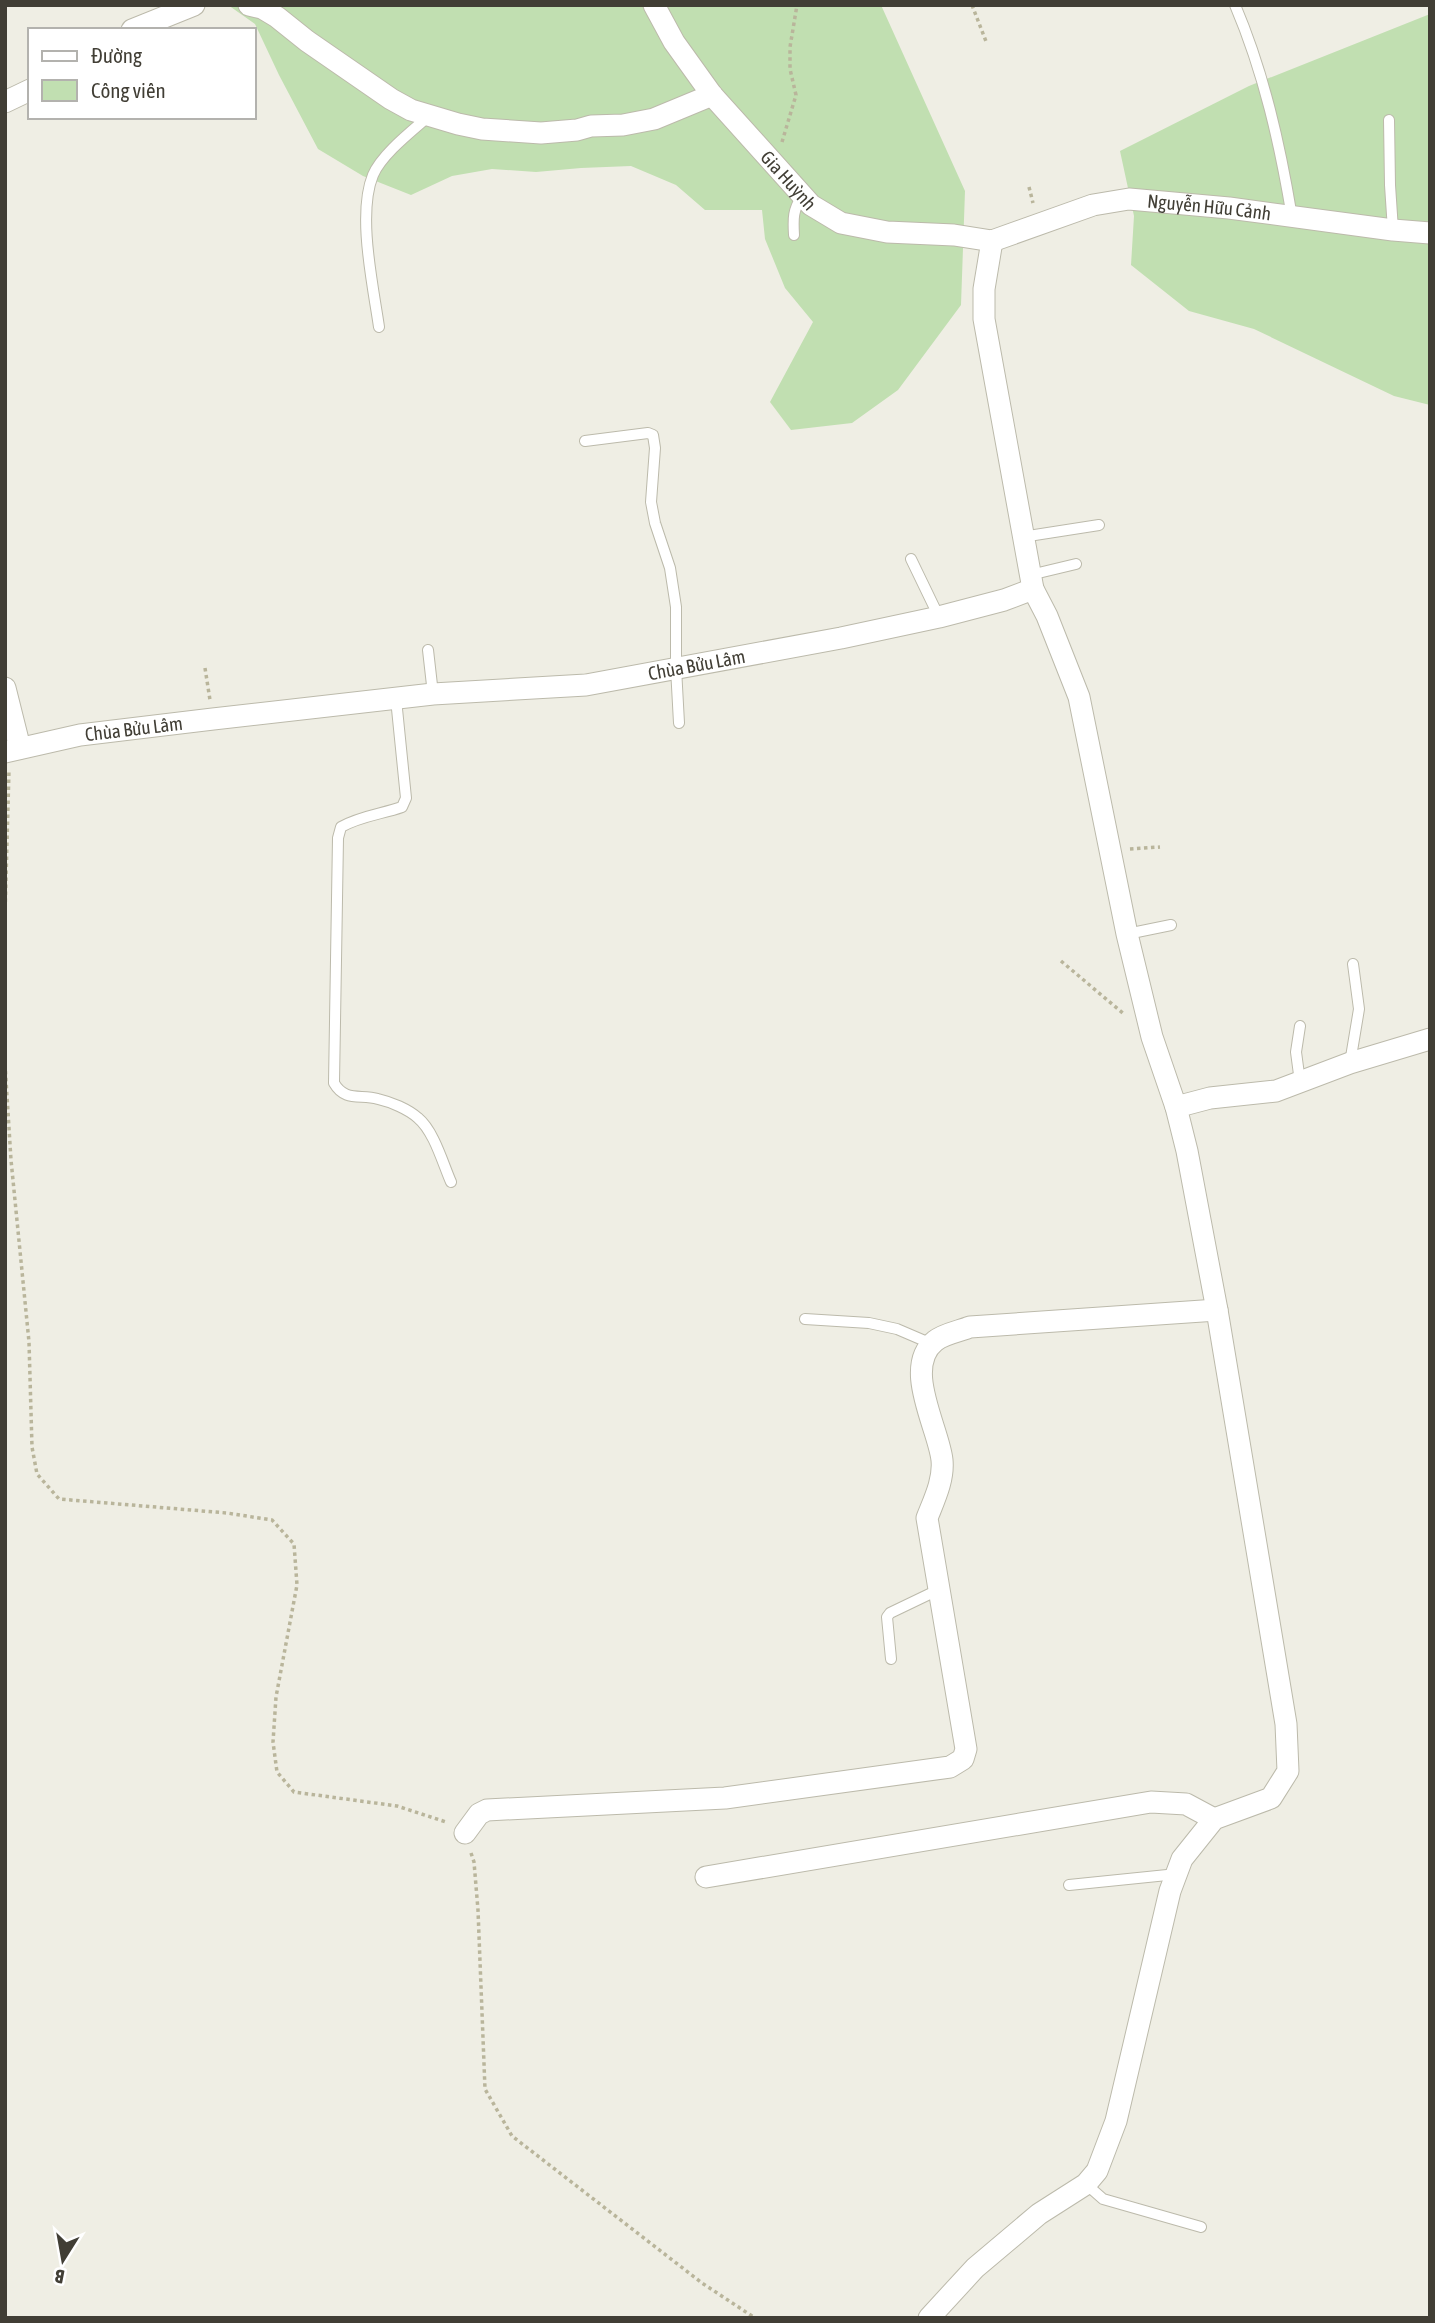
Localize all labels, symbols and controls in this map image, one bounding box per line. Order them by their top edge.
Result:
legend [28,28,256,119]
text: Đường [91,43,142,67]
text: Công viên [91,78,166,102]
street label: Gia Huỳnh [756,146,821,215]
street label: Nguyễn Hữu Cảnh [1146,190,1273,225]
street label: Chùa Bửu Lâm [646,645,747,684]
street label: Chùa Bửu Lâm [84,712,184,745]
north arrow [28,2225,98,2295]
text: B [53,2265,66,2288]

